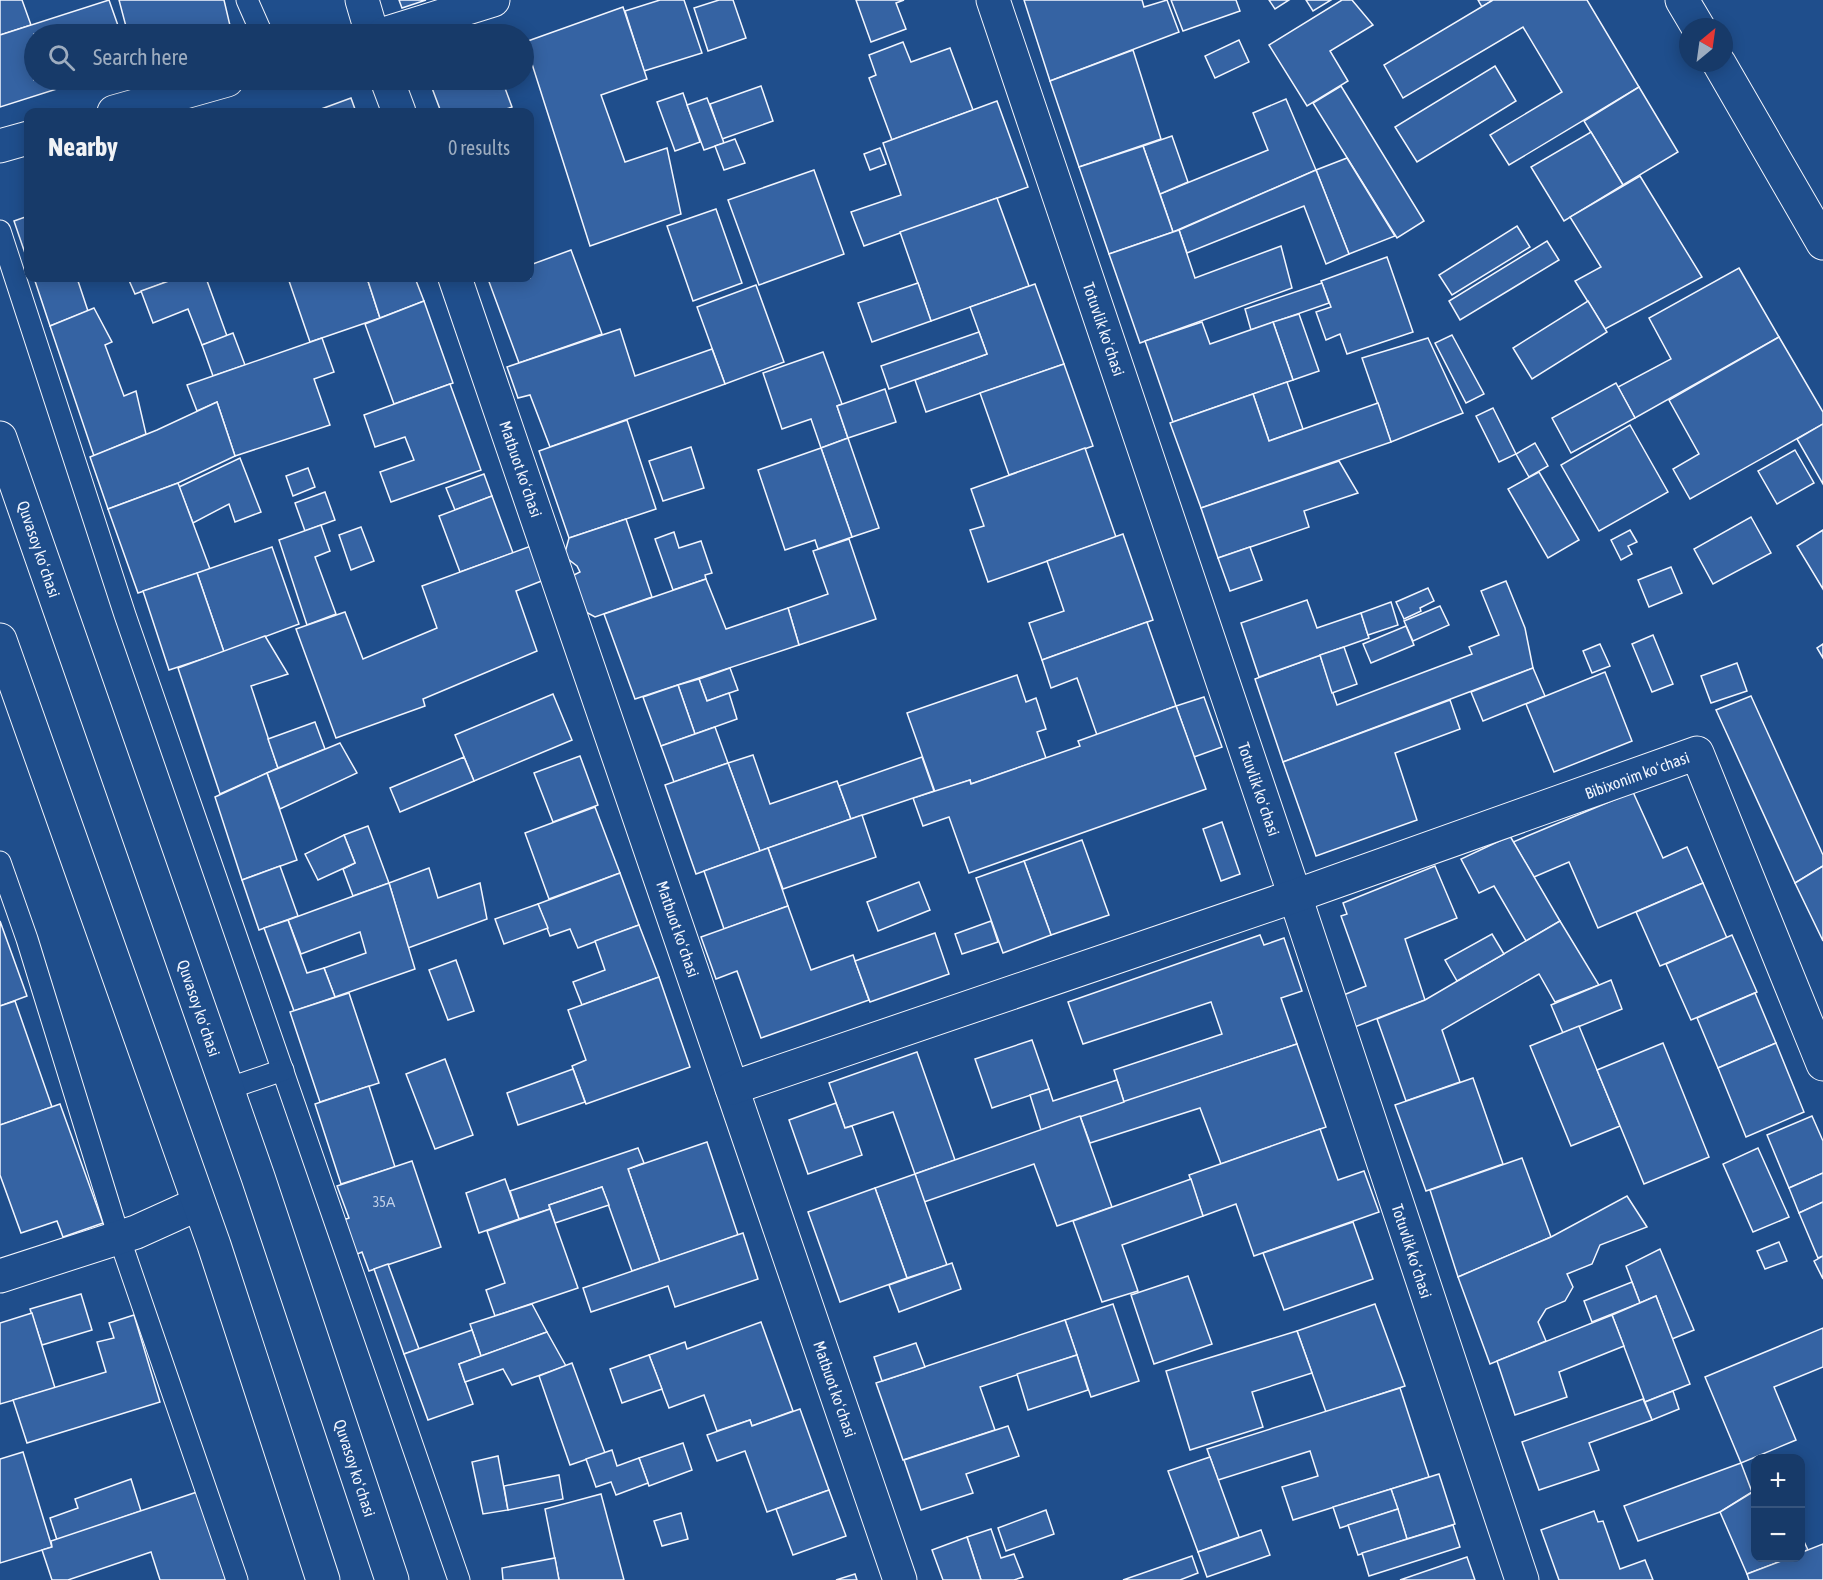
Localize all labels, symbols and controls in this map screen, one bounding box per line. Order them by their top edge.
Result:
north arrow [1679,18,1733,72]
search box [24,24,534,90]
icon: search [45,41,78,74]
text: Search here [93,44,188,70]
text: Nearby [48,132,118,162]
text: 0 results [448,136,510,159]
street label: Totuvlik koʻchasi [1080,280,1128,378]
street label: Matbuot koʻchasi [496,418,546,520]
street label: Quvasoy koʻchasi [13,498,64,600]
street label: Totuvlik koʻchasi [1235,740,1283,838]
street label: Bibixonim koʻchasi [1582,748,1692,802]
street label: Matbuot koʻchasi [653,878,703,980]
street label: Quvasoy koʻchasi [173,957,224,1059]
house number: 35А [373,1194,396,1210]
street label: Totuvlik koʻchasi [1388,1202,1436,1300]
street label: Matbuot koʻchasi [810,1338,860,1440]
street label: Quvasoy koʻchasi [330,1417,379,1519]
map controls [1751,1454,1805,1562]
button: + [1751,1454,1805,1508]
button: − [1751,1508,1805,1562]

